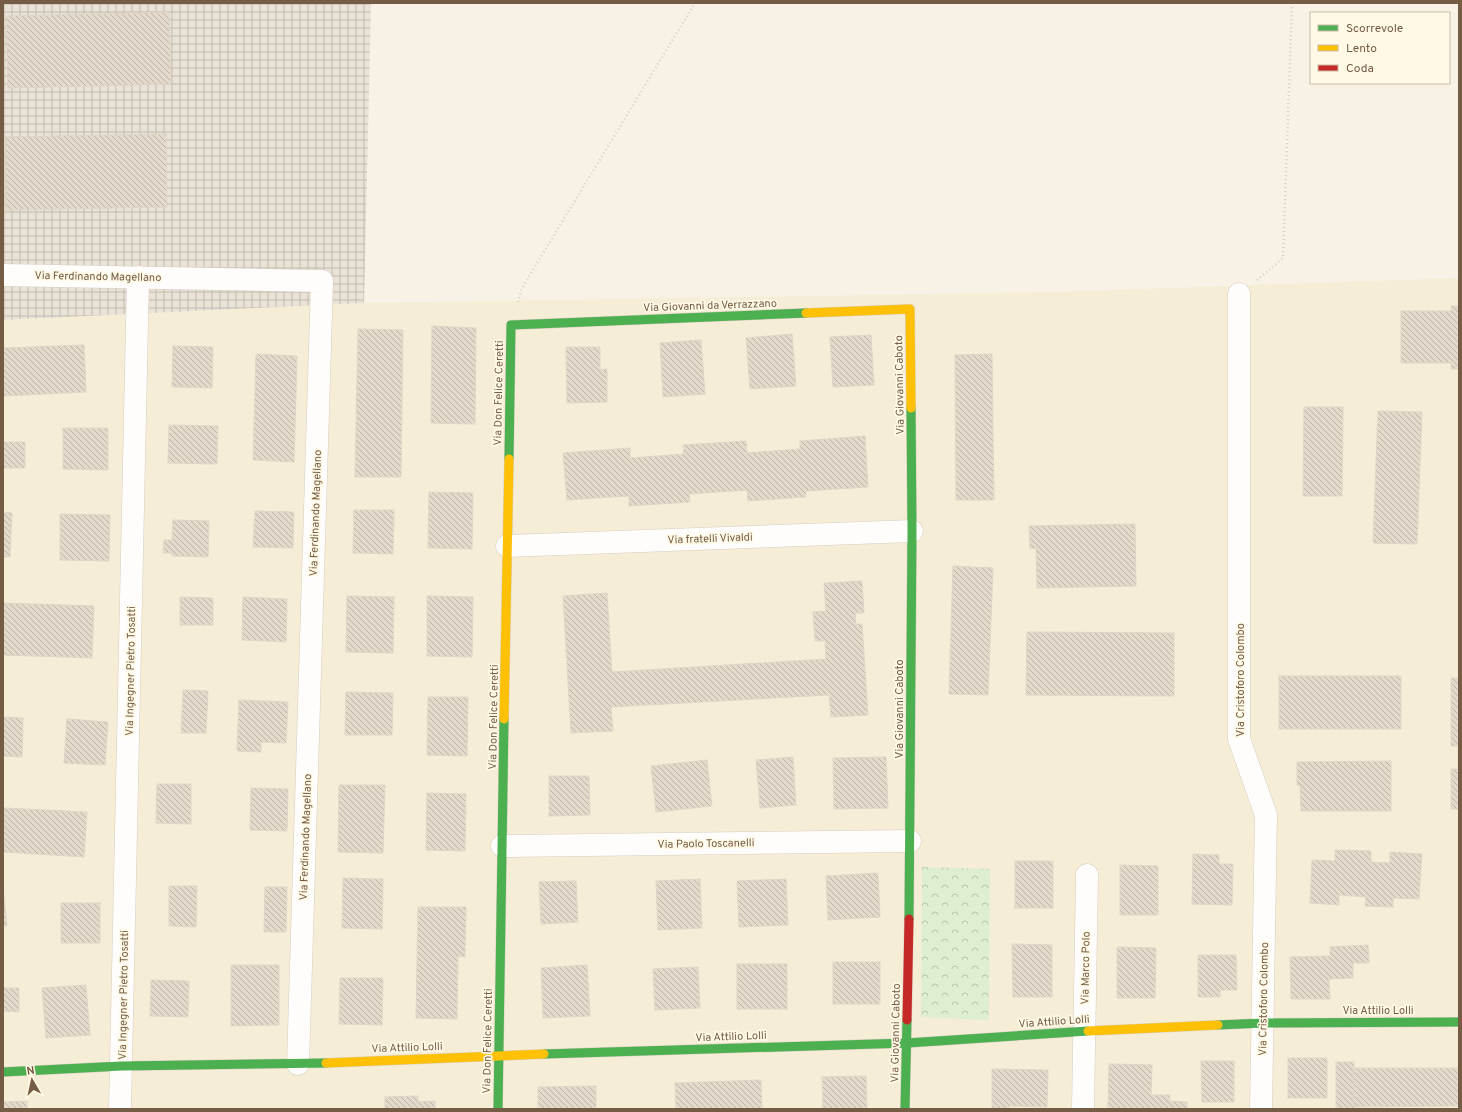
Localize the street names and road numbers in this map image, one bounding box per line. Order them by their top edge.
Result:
street label: Via Ferdinando Magellano [34,269,162,285]
street label: Via Giovanni da Verrazzano [643,297,777,315]
street label: Via Giovanni Caboto [892,335,908,435]
street label: Via Don Felice Ceretti [491,340,507,446]
street label: Via Ferdinando Magellano [307,449,325,577]
street label: Via fratelli Vivaldi [667,531,753,547]
street label: Via Ingegner Pietro Tosatti [123,606,139,736]
street label: Via Cristoforo Colombo [1234,623,1248,737]
street label: Via Giovanni Caboto [893,659,907,759]
street label: Via Don Felice Ceretti [486,664,502,770]
street label: Via Ferdinando Magellano [297,773,315,901]
street label: Via Paolo Toscanelli [657,836,755,852]
street label: Via Ingegner Pietro Tosatti [116,930,132,1060]
street label: Via Marco Polo [1078,931,1094,1005]
street label: Via Cristoforo Colombo [1256,942,1272,1056]
street label: Via Giovanni Caboto [888,983,904,1083]
street label: Via Don Felice Ceretti [480,988,496,1094]
street label: Via Attilio Lolli [1342,1004,1414,1018]
street label: Via Attilio Lolli [1018,1013,1090,1031]
street label: Via Attilio Lolli [695,1029,767,1045]
street label: Via Attilio Lolli [371,1040,443,1056]

